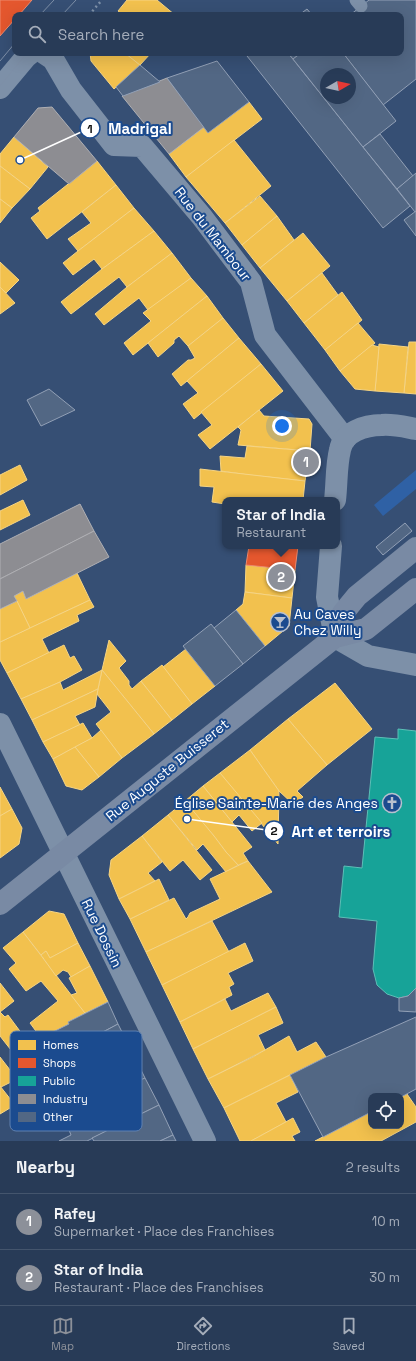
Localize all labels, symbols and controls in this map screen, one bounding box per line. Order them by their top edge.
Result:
search box [12,12,404,56]
icon: search [26,23,48,45]
text: Search here [58,25,144,44]
north arrow [320,68,356,104]
callout: Madrigal [80,115,179,142]
text: Madrigal [108,119,172,138]
text: 1 [87,121,93,137]
street label: Rue du Mambour [171,183,255,285]
your location [272,416,292,436]
pin: 1 [293,447,319,477]
popup [222,497,340,549]
text: Star of India [236,505,326,524]
text: Restaurant [236,524,306,541]
pin: 2 [268,562,294,592]
place label: Au Caves Chez Willy [294,605,362,639]
bar icon: Au Caves Chez Willy [269,611,291,633]
street label: Rue Auguste Buisseret [102,715,232,825]
church icon: Église Sainte-Marie des Anges [381,792,403,814]
place label: Église Sainte-Marie des Anges [175,794,378,812]
callout: Art et terroirs [264,818,398,845]
text: Art et terroirs [292,822,391,841]
text: 2 [270,823,278,839]
street label: Rue Dossin [78,896,126,970]
legend [10,1031,142,1131]
text: Homes [43,1038,79,1052]
text: Shops [43,1056,76,1070]
text: Public [43,1074,75,1088]
text: Industry [43,1092,88,1106]
map controls [368,1093,404,1129]
button: locate [368,1093,404,1129]
text: Other [43,1110,73,1124]
text: Nearby [16,1156,75,1178]
text: 2 results [346,1159,400,1176]
text: Rafey [54,1204,96,1223]
text: 1 [26,1213,32,1230]
text: 10 m [372,1213,400,1230]
text: Supermarket · Place des Franchises [54,1223,274,1240]
text: Star of India [54,1260,143,1279]
text: 2 [25,1269,33,1286]
text: 30 m [369,1269,400,1286]
text: Restaurant · Place des Franchises [54,1279,264,1296]
tab: Map [51,1315,74,1353]
tab: Directions [176,1315,230,1353]
tab: Saved [333,1315,365,1353]

